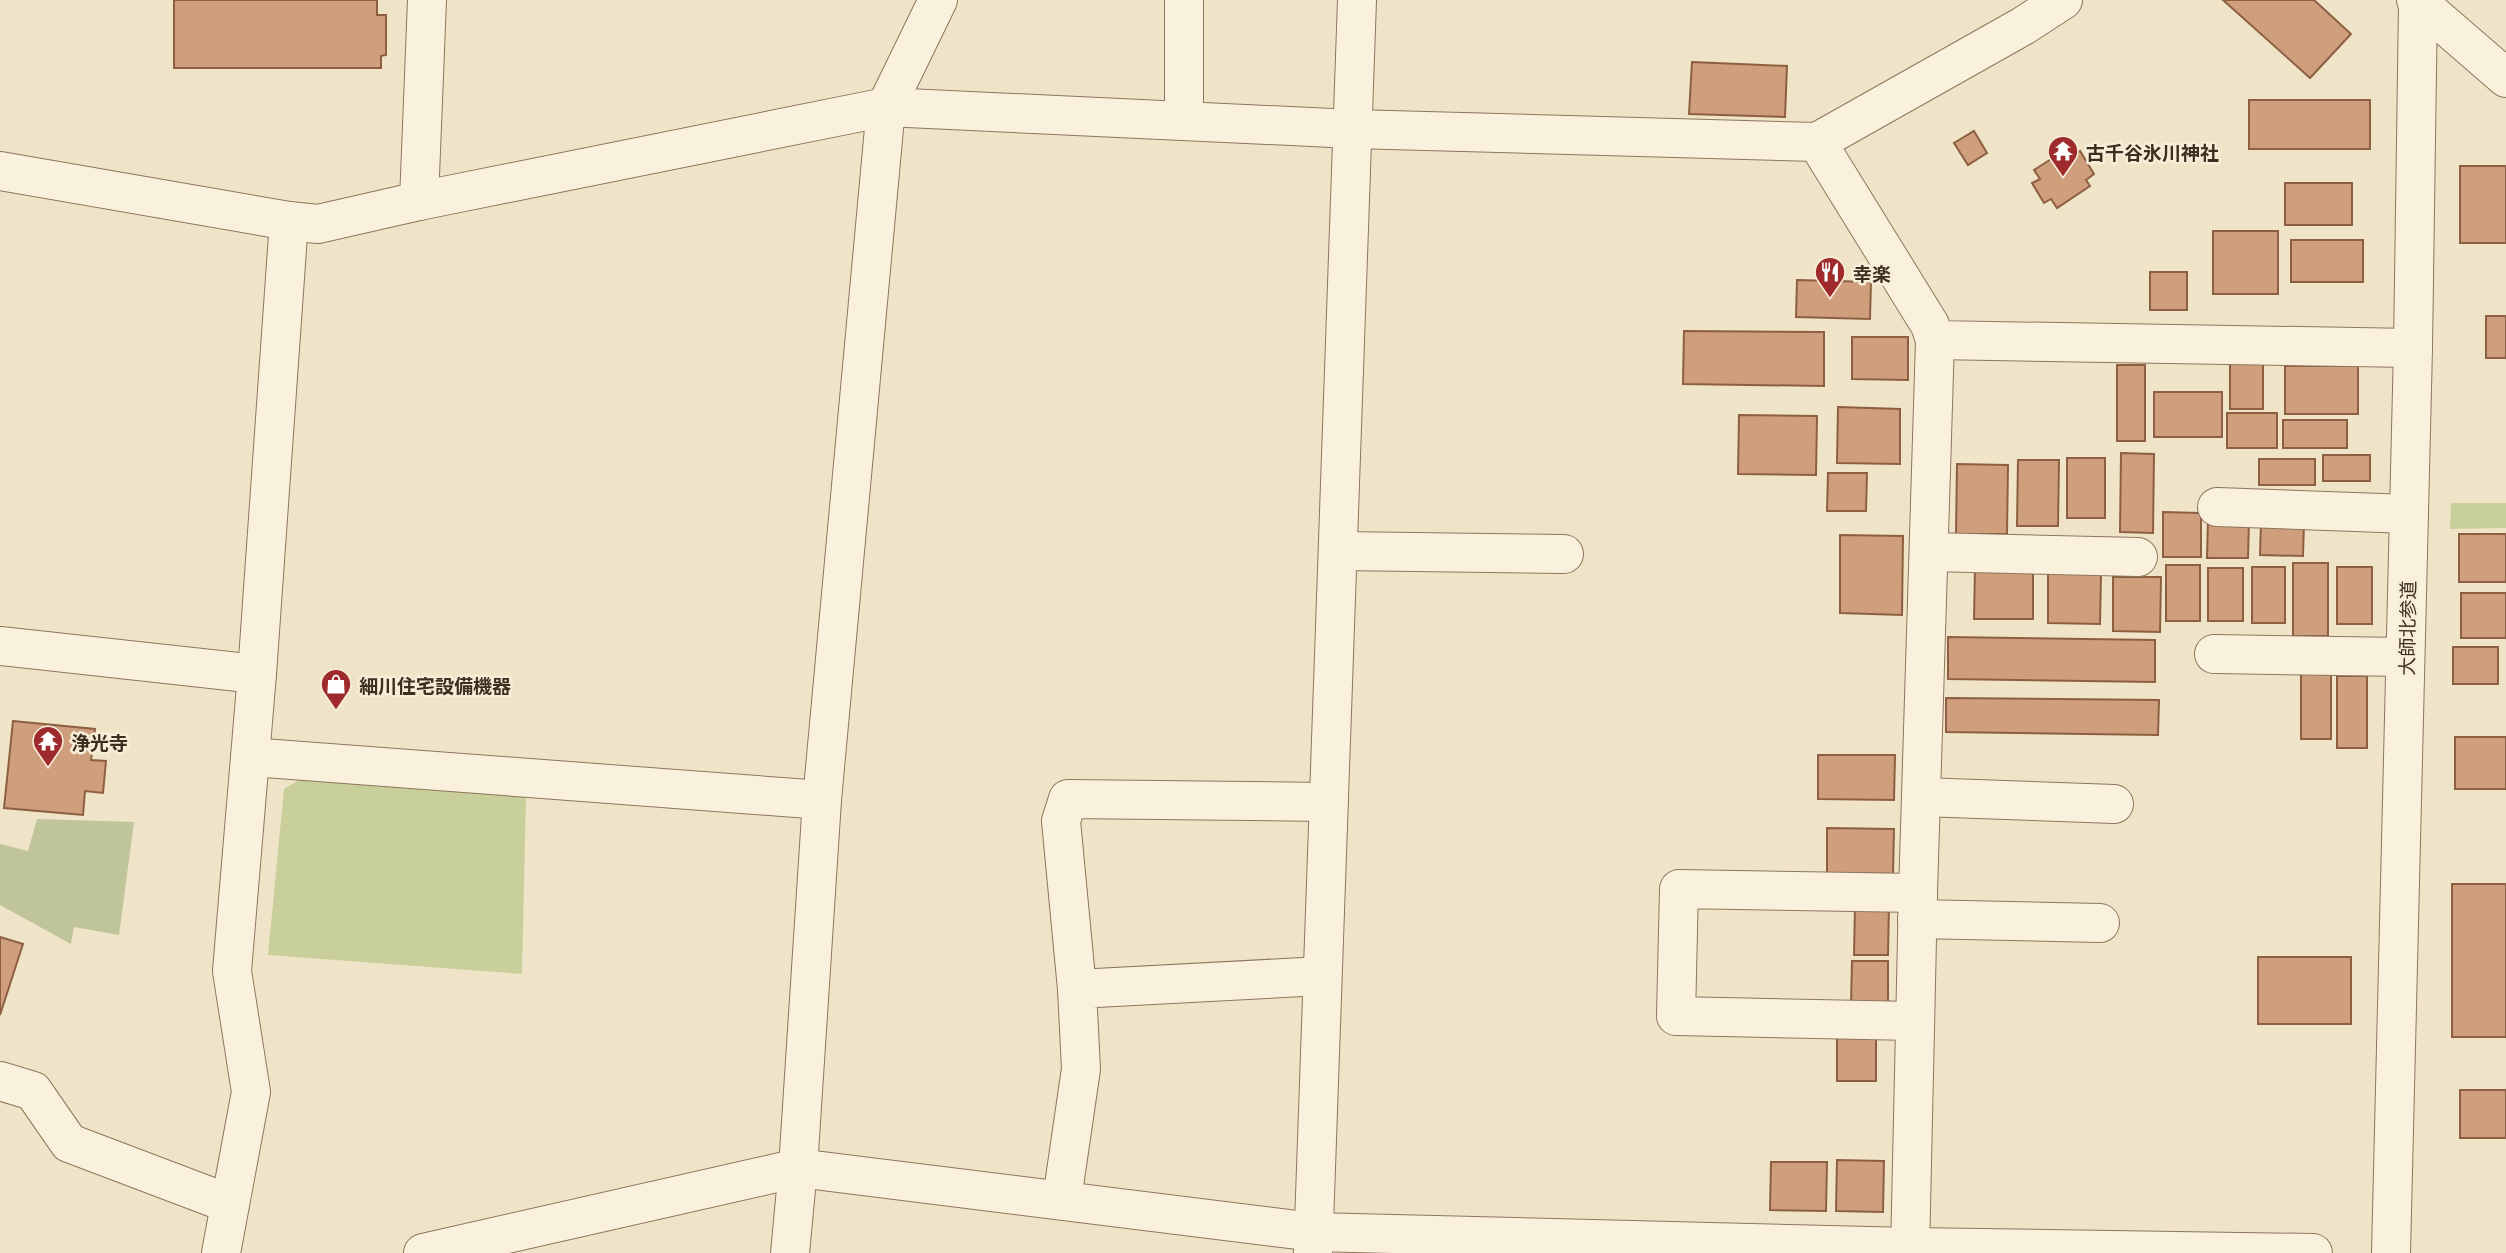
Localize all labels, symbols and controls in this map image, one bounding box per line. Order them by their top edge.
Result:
temple icon: 古千谷氷川神社 [2046,134,2080,178]
place label: 古千谷氷川神社 [2086,138,2219,165]
restaurant icon: 幸楽 [1813,255,1847,299]
place label: 幸楽 [1853,259,1891,286]
street label: 大師北参道 [2392,580,2420,676]
shop icon: 細川住宅設備機器 [319,667,353,711]
place label: 細川住宅設備機器 [359,671,511,698]
temple icon: 浄光寺 [31,724,65,768]
place label: 浄光寺 [71,728,128,755]

